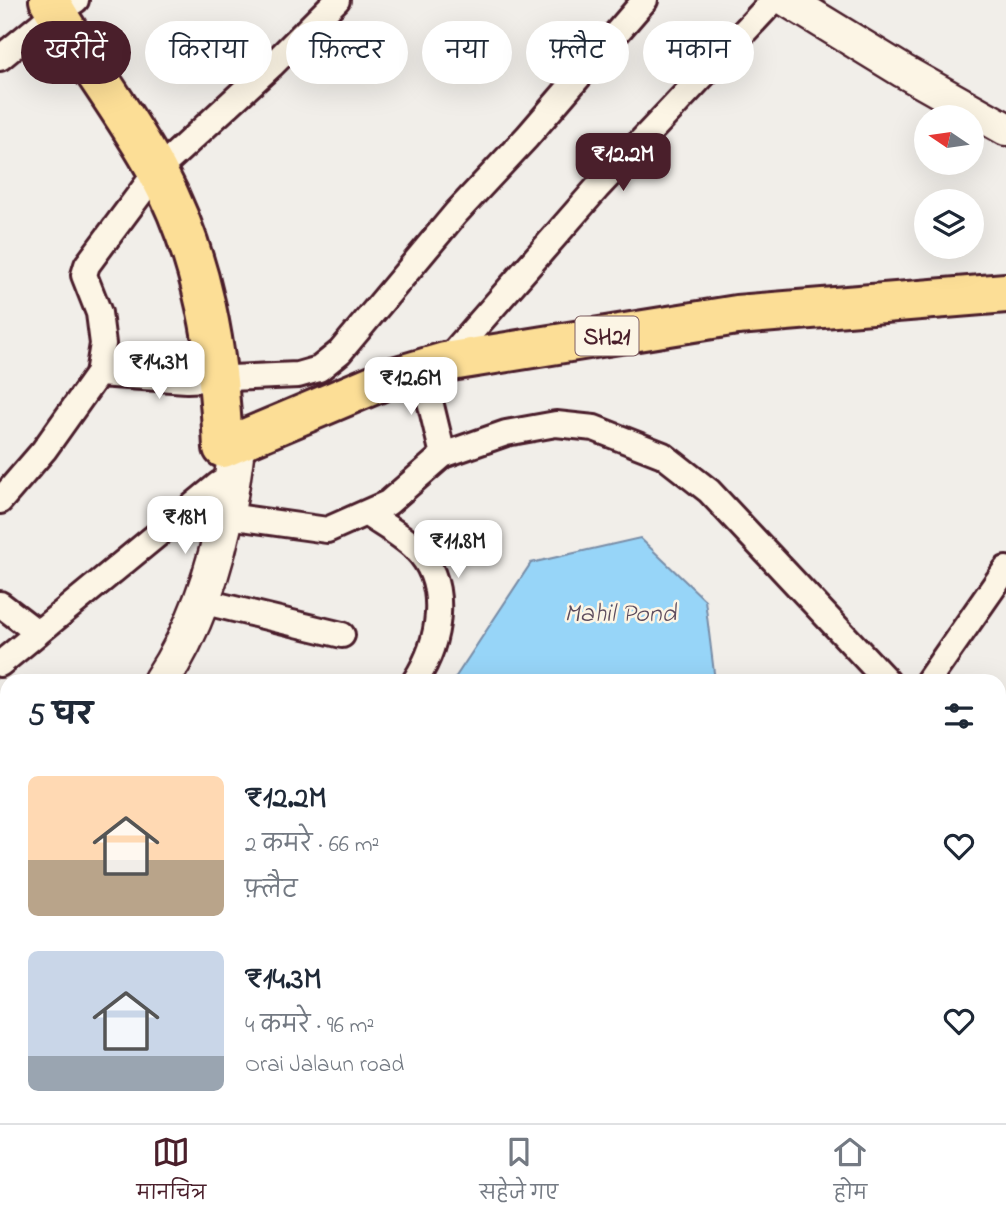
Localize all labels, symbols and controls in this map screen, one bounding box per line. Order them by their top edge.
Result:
chip: खरीदें [21,21,131,84]
chip: किराया [145,21,272,84]
chip: फ़िल्टर [286,21,408,84]
chip: नया [422,21,512,84]
chip: फ़्लैट [526,21,629,84]
chip: मकान [643,21,754,84]
north arrow [914,105,984,175]
map controls [914,105,984,259]
pin: ₹12.2M [566,134,680,193]
text: ₹12.2M [592,139,654,172]
button: layers [914,189,984,259]
road number: SH21 [576,316,638,356]
pin: ₹14.3M [102,342,216,401]
text: ₹14.3M [130,347,188,380]
pin: ₹12.6M [354,358,468,417]
text: ₹12.6M [380,363,442,396]
pin: ₹18M [144,496,226,556]
text: ₹18M [163,502,207,535]
pin: ₹11.8M [401,520,515,580]
text: ₹11.8M [430,526,486,559]
water label: Mahil Pond [564,596,677,634]
text: 5 घर [28,695,93,739]
icon: filters [940,697,978,735]
text: ₹12.2M [245,778,327,822]
icon: home [84,804,168,888]
icon: heart [940,827,978,865]
text: 2 कमरे · 66 m² [245,829,379,862]
text: फ़्लैट [245,875,297,908]
text: ₹14.3M [245,959,322,1003]
icon: home [84,979,168,1063]
icon: heart [940,1002,978,1040]
text: 4 कमरे · 96 m² [245,1010,374,1043]
text: Orai Jalaun road [245,1049,404,1082]
tab: मानचित्र [137,1133,206,1213]
tab: सहेजे गए [479,1133,558,1213]
tab: होम [831,1133,869,1213]

